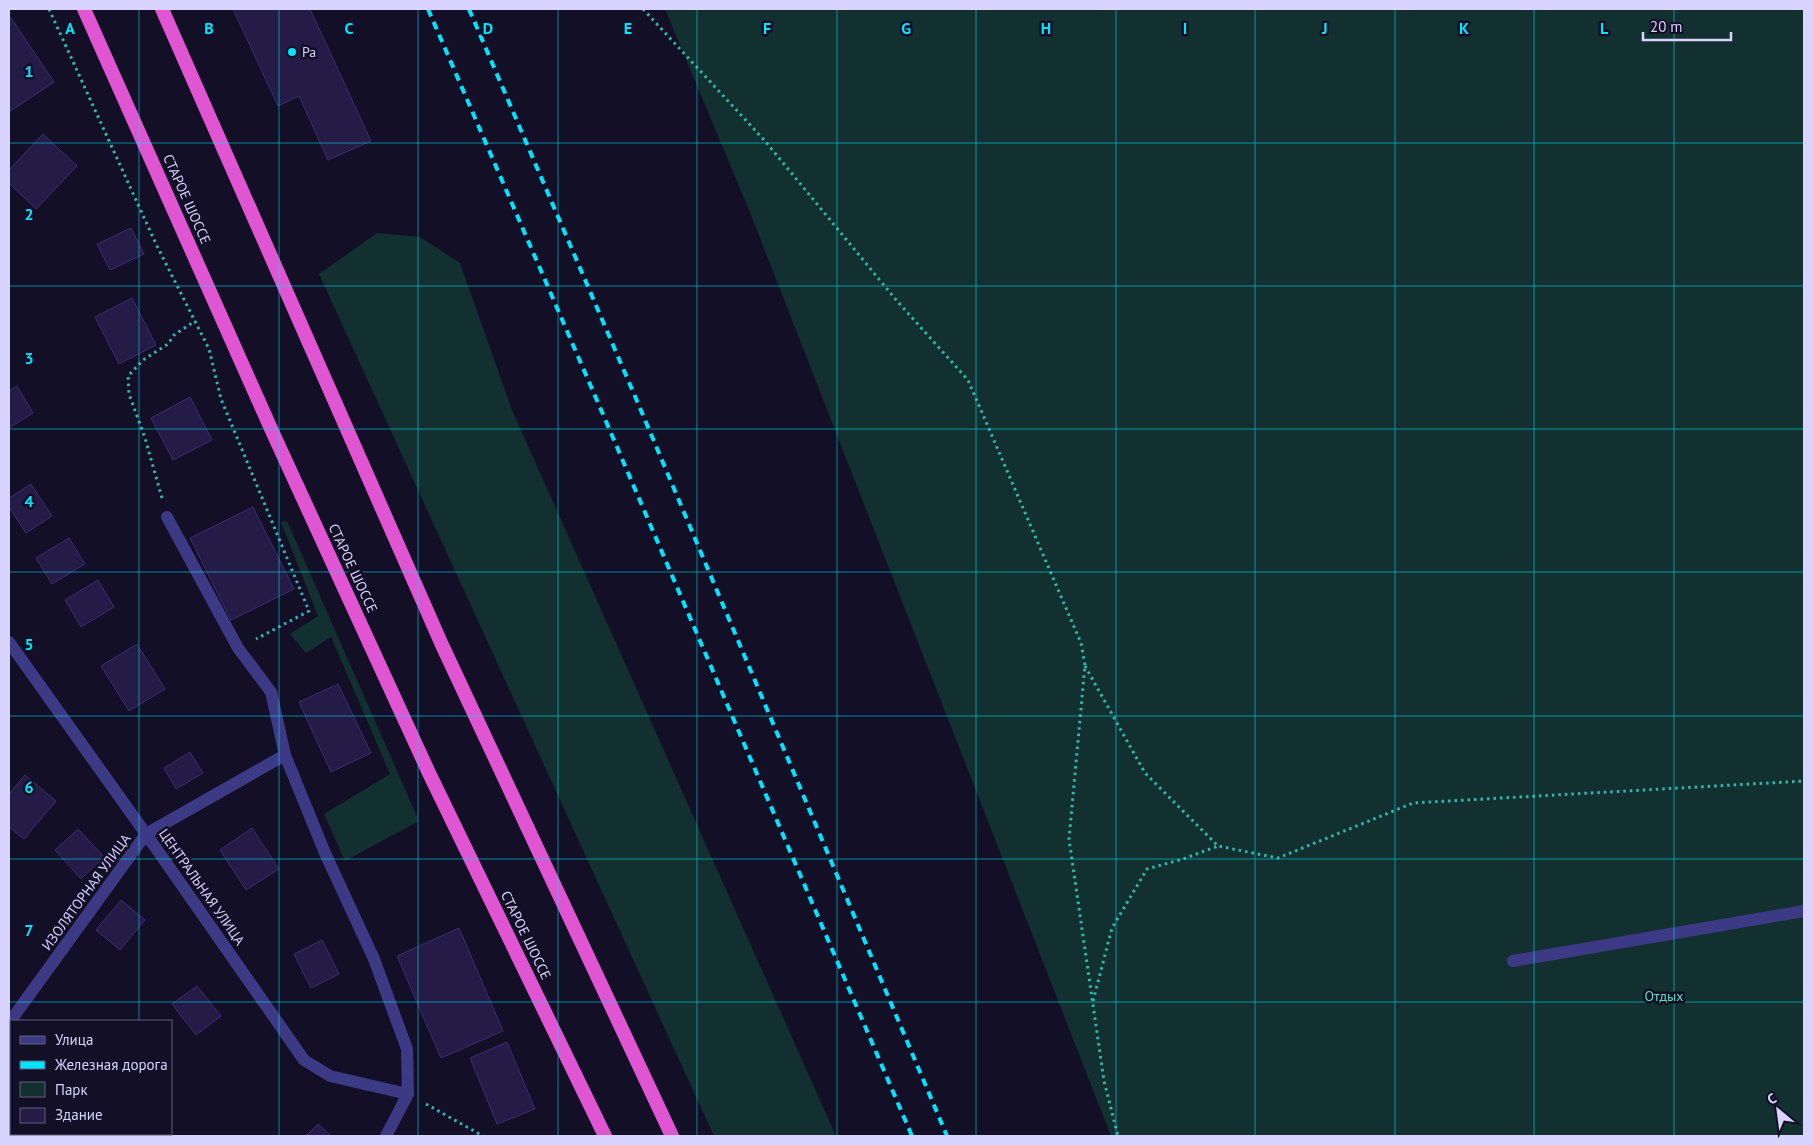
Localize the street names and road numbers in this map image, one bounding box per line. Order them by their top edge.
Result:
street label: СТАРОЕ ШОССЕ [159,151,215,247]
street label: СТАРОЕ ШОССЕ [325,521,381,615]
street label: ЦЕНТРАЛЬНАЯ УЛИЦА [155,825,249,949]
street label: ИЗОЛЯТОРНАЯ УЛИЦА [38,829,135,954]
street label: СТАРОЕ ШОССЕ [497,888,555,982]

